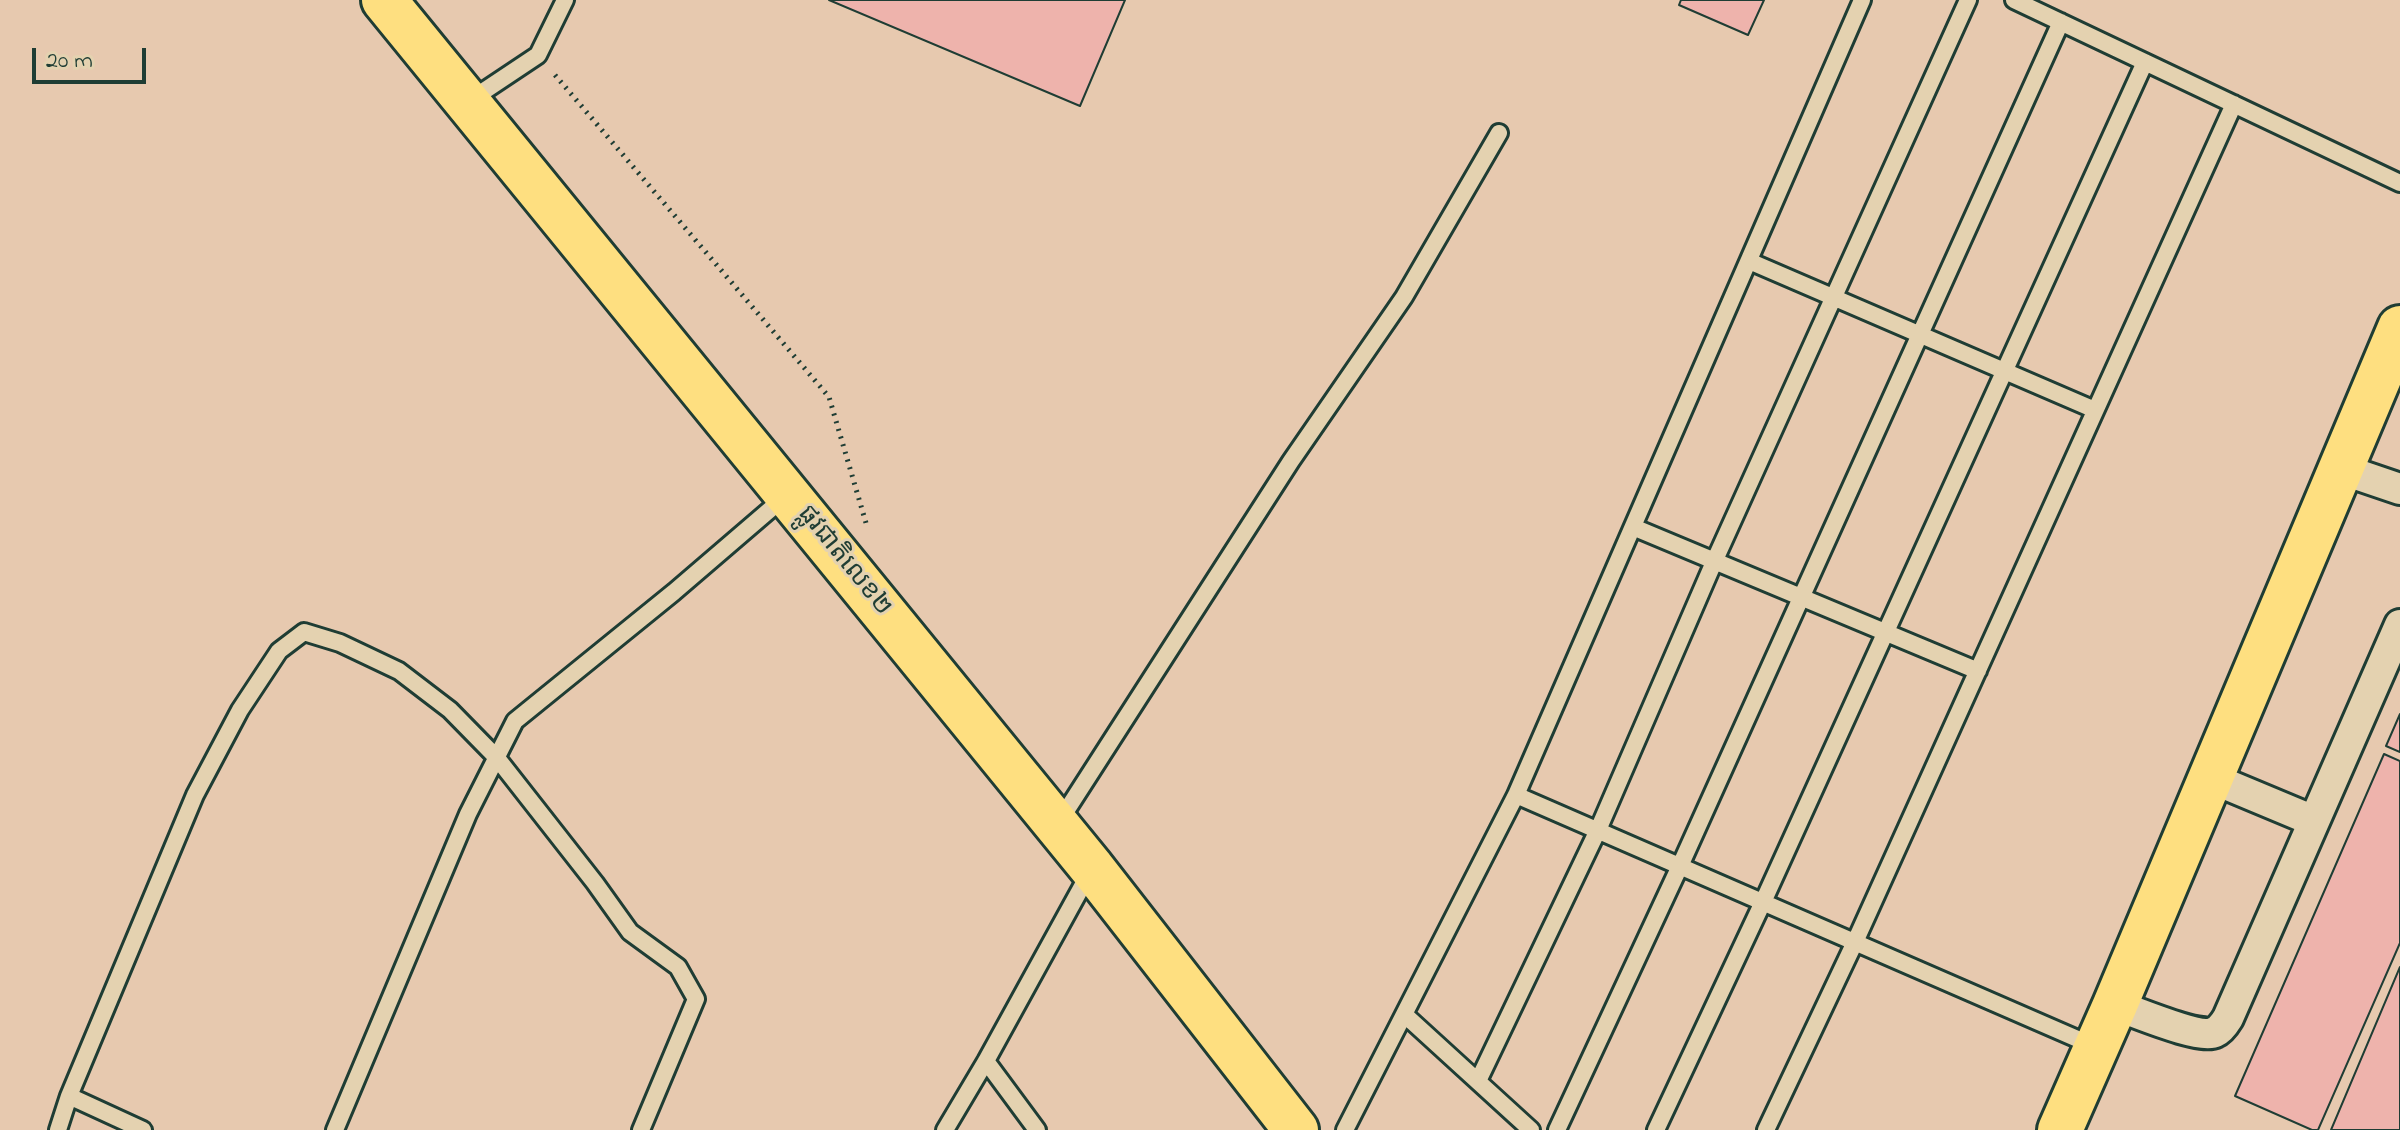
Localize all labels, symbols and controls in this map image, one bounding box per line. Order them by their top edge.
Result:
scale bar [36,32,150,82]
text: 20 m [46,44,93,79]
street label: ផ្លូវជាតិលេខ២ [789,500,897,624]

